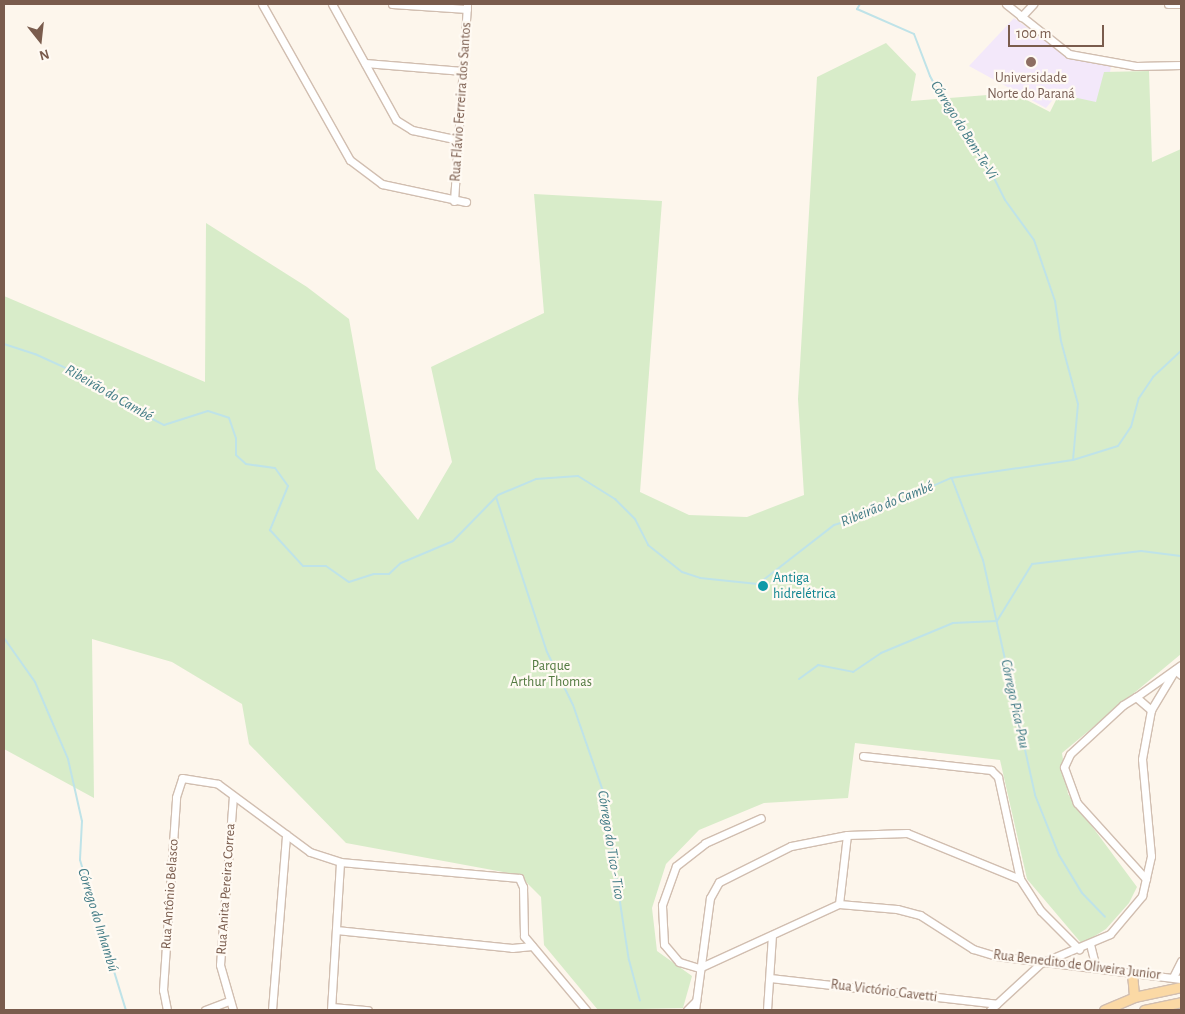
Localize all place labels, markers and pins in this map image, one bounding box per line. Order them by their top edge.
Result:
marker: Universidade Norte do Paraná [1025,56,1037,68]
place label: Universidade Norte do Paraná [987,70,1075,102]
place label: Antiga hidrelétrica [773,570,836,602]
marker: Antiga hidrelétrica [757,580,769,592]

